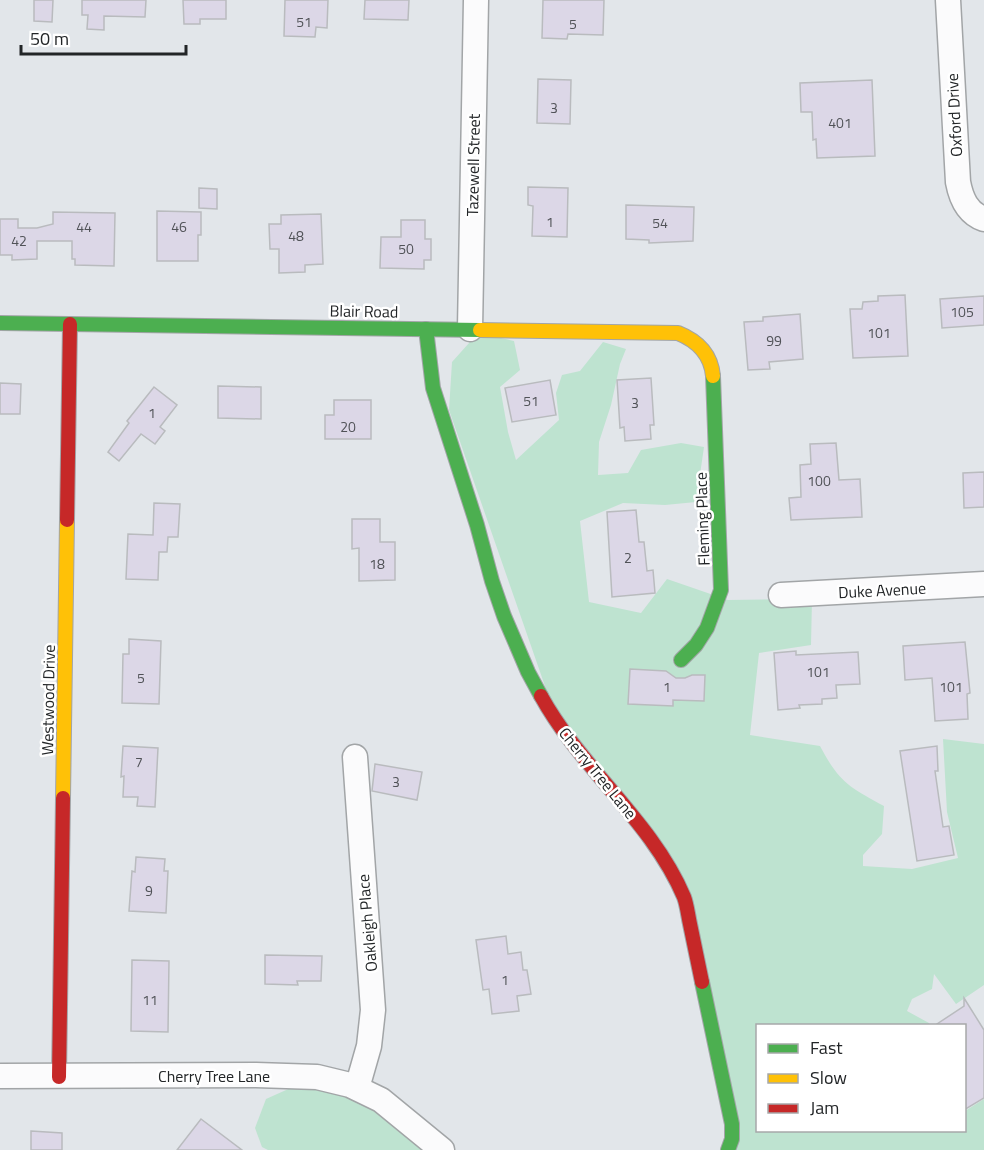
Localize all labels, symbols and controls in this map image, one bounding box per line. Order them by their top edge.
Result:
house number: 51 [296,11,312,32]
house number: 5 [569,13,577,34]
scale bar [21,18,186,56]
text: 50 m [30,25,69,52]
street label: Oxford Drive [940,73,968,157]
house number: 3 [550,97,558,118]
house number: 401 [828,112,852,133]
street label: Tazewell Street [460,113,486,216]
house number: 1 [546,211,554,232]
house number: 54 [652,212,668,233]
house number: 44 [76,216,92,237]
house number: 46 [171,216,187,237]
house number: 48 [288,225,304,246]
house number: 42 [11,230,27,251]
house number: 50 [398,238,414,259]
street label: Blair Road [329,298,399,324]
house number: 105 [950,301,974,322]
house number: 101 [867,322,891,343]
house number: 99 [766,330,782,351]
house number: 51 [523,390,539,411]
house number: 3 [631,392,639,413]
house number: 1 [148,402,156,423]
house number: 20 [340,416,356,437]
house number: 100 [807,470,831,491]
street label: Fleming Place [688,472,716,566]
house number: 2 [624,547,632,568]
house number: 18 [369,553,385,574]
street label: Duke Avenue [837,576,927,604]
street label: Westwood Drive [35,644,61,756]
house number: 101 [806,661,830,682]
house number: 5 [137,667,145,688]
house number: 1 [663,676,671,697]
house number: 101 [939,676,963,697]
street label: Cherry Tree Lane [553,722,643,824]
house number: 7 [135,751,143,772]
house number: 3 [392,771,400,792]
street label: Oakleigh Place [351,873,383,973]
house number: 9 [145,880,153,901]
house number: 1 [501,969,509,990]
house number: 11 [142,989,158,1010]
legend [756,1024,966,1132]
text: Fast [810,1034,843,1061]
street label: Cherry Tree Lane [158,1064,270,1088]
text: Slow [810,1064,847,1091]
text: Jam [810,1094,839,1121]

